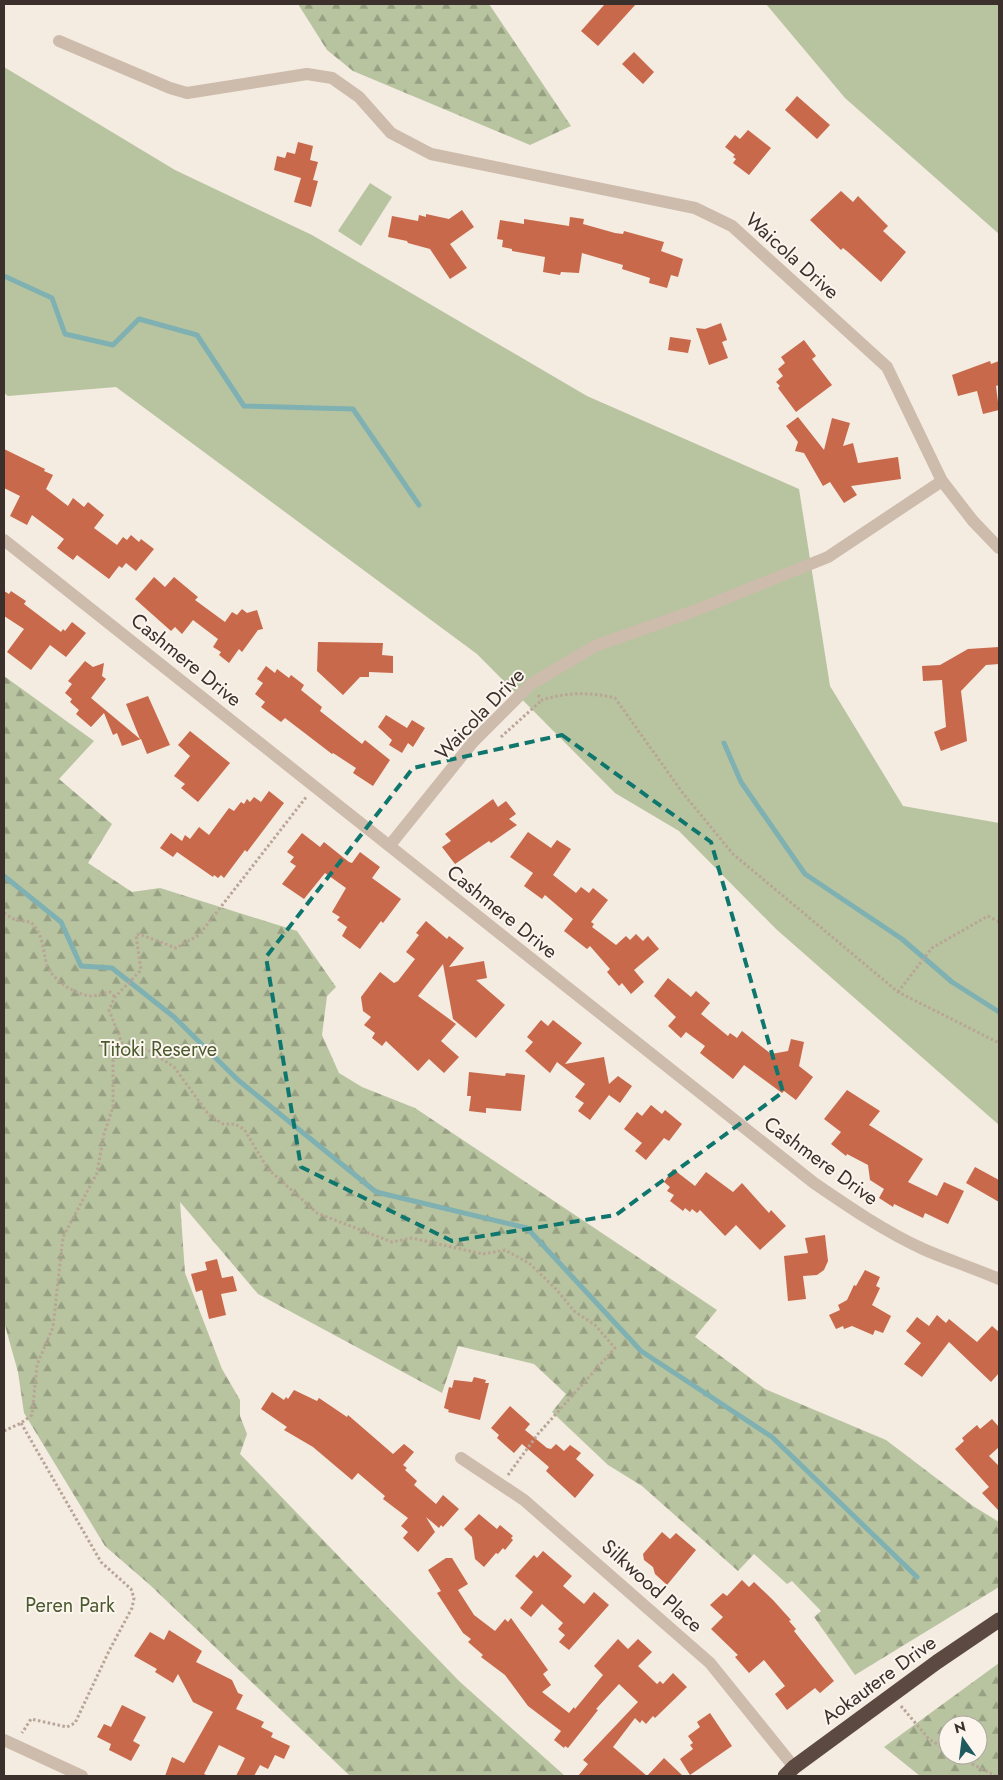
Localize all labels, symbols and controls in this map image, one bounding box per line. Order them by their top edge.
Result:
street label: Waicola Drive [739,206,845,306]
street label: Cashmere Drive [124,606,248,714]
street label: Waicola Drive [429,662,531,766]
street label: Cashmere Drive [440,858,564,966]
park label: Titoki Reserve [101,1035,217,1064]
street label: Cashmere Drive [758,1110,884,1212]
street label: Silkwood Place [595,1533,709,1639]
park label: Peren Park [25,1591,115,1620]
street label: Aokautere Drive [816,1628,942,1732]
north arrow [938,1715,988,1765]
text: N [952,1716,968,1738]

